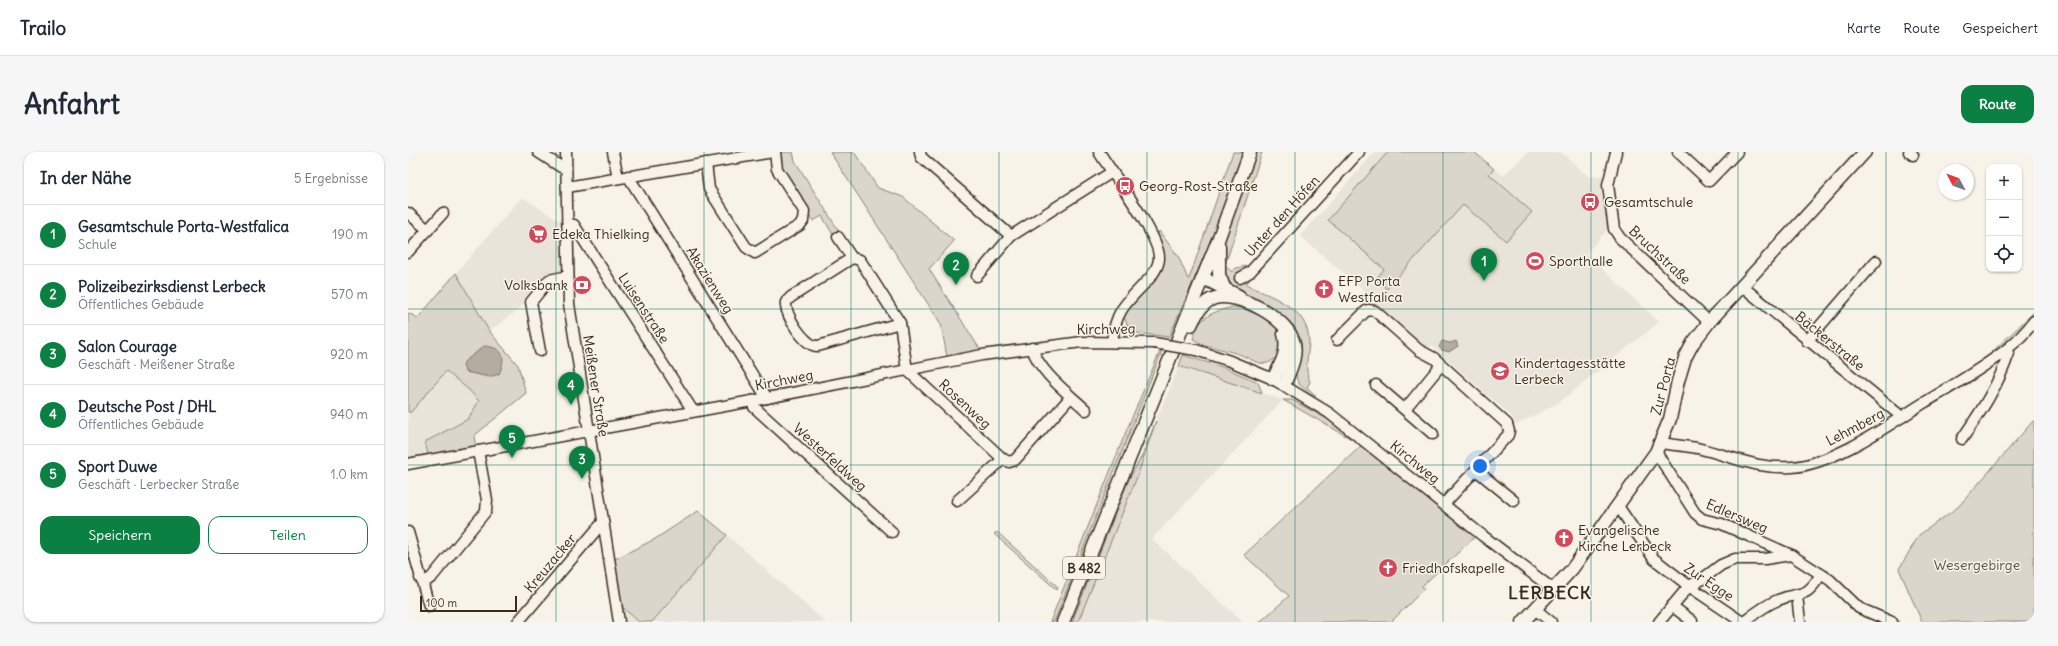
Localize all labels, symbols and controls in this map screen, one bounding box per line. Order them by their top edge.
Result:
text: Trailo [20,16,66,40]
text: Karte [1847,19,1881,37]
text: Route [1903,19,1940,37]
text: Gespeichert [1962,19,2038,37]
button: Route [1961,85,2034,123]
text: Anfahrt [24,86,120,122]
north arrow [1938,164,1974,200]
map controls [1986,164,2022,272]
button: + [1986,164,2022,200]
text: In der Nähe [40,167,132,189]
text: 5 Ergebnisse [294,170,368,187]
street label: Unter den Höfen [1241,172,1323,260]
bus stop icon: Georg-Rost-Straße [1114,175,1136,197]
place label: Georg-Rost-Straße [1139,177,1258,195]
bus stop icon: Gesamtschule [1579,191,1601,213]
place label: Gesamtschule [1604,193,1693,211]
button: − [1986,200,2022,236]
text: Gesamtschule Porta-Westfalica [78,217,289,236]
street label: Bruchstraße [1625,222,1695,288]
supermarket icon: Edeka Thielking [527,223,549,245]
place label: Edeka Thielking [552,225,650,243]
text: 1 [50,226,56,243]
text: 190 m [332,226,368,243]
text: Schule [78,236,117,253]
button: locate [1986,236,2022,272]
street label: Akazienweg [682,243,738,317]
pin: 1 [1471,248,1497,281]
sports icon: Sporthalle [1524,250,1546,272]
pin: 2 [943,252,969,285]
place label: Sporthalle [1549,252,1613,270]
street label: Luisenstraße [615,269,673,347]
place label: EFP Porta Westfalica [1338,272,1403,306]
bank icon: Volksbank [571,274,593,296]
place label: Volksbank [504,276,568,294]
text: Polizeibezirksdienst Lerbeck [78,277,266,296]
church icon: EFP Porta Westfalica [1313,278,1335,300]
text: 2 [49,286,57,303]
text: 570 m [331,286,368,303]
text: Öffentliches Gebäude [78,296,204,313]
street label: Bäckerstraße [1792,307,1868,375]
street label: Kirchweg [1076,319,1136,339]
street label: Meißener Straße [579,334,613,438]
text: Salon Courage [78,337,177,356]
text: 3 [49,346,57,363]
text: 920 m [330,346,368,363]
place label: Kindertagesstätte Lerbeck [1514,354,1626,388]
street label: Zur Porta [1647,355,1679,417]
text: Geschäft · Meißener Straße [78,356,235,373]
school or university icon: Kindertagesstätte Lerbeck [1489,360,1511,382]
street label: Kirchweg [753,366,815,394]
pin: 4 [558,372,584,405]
street label: Rosenweg [935,375,995,433]
text: Deutsche Post / DHL [78,397,216,416]
street label: Lehmberg [1823,404,1887,450]
text: 4 [49,406,57,423]
text: 940 m [330,406,368,423]
text: Öffentliches Gebäude [78,416,204,433]
street label: Westerfeldweg [789,419,871,495]
pin: 5 [499,425,525,458]
street label: Kirchweg [1386,436,1444,488]
pin: 3 [569,446,595,479]
your location [1470,456,1490,476]
text: Sport Duwe [78,457,157,476]
text: 5 [49,466,57,483]
text: 1.0 km [330,466,368,483]
text: Geschäft · Lerbecker Straße [78,476,239,493]
street label: Edlersweg [1703,495,1771,537]
button: Speichern [40,516,200,554]
button: Teilen [208,516,368,554]
place label: Evangelische Kirche Lerbeck [1578,521,1671,555]
church icon: Evangelische Kirche Lerbeck [1553,527,1575,549]
street label: Kreuzacker [520,530,580,596]
park label: Wesergebirge [1934,556,2020,574]
road number: B 482 [1063,557,1105,579]
church icon: Friedhofskapelle [1377,557,1399,579]
place label: Friedhofskapelle [1402,559,1505,577]
street label: Zur Egge [1681,559,1737,605]
district label: LERBECK [1508,581,1592,604]
scale bar [420,594,517,613]
text: 100 m [426,596,457,610]

